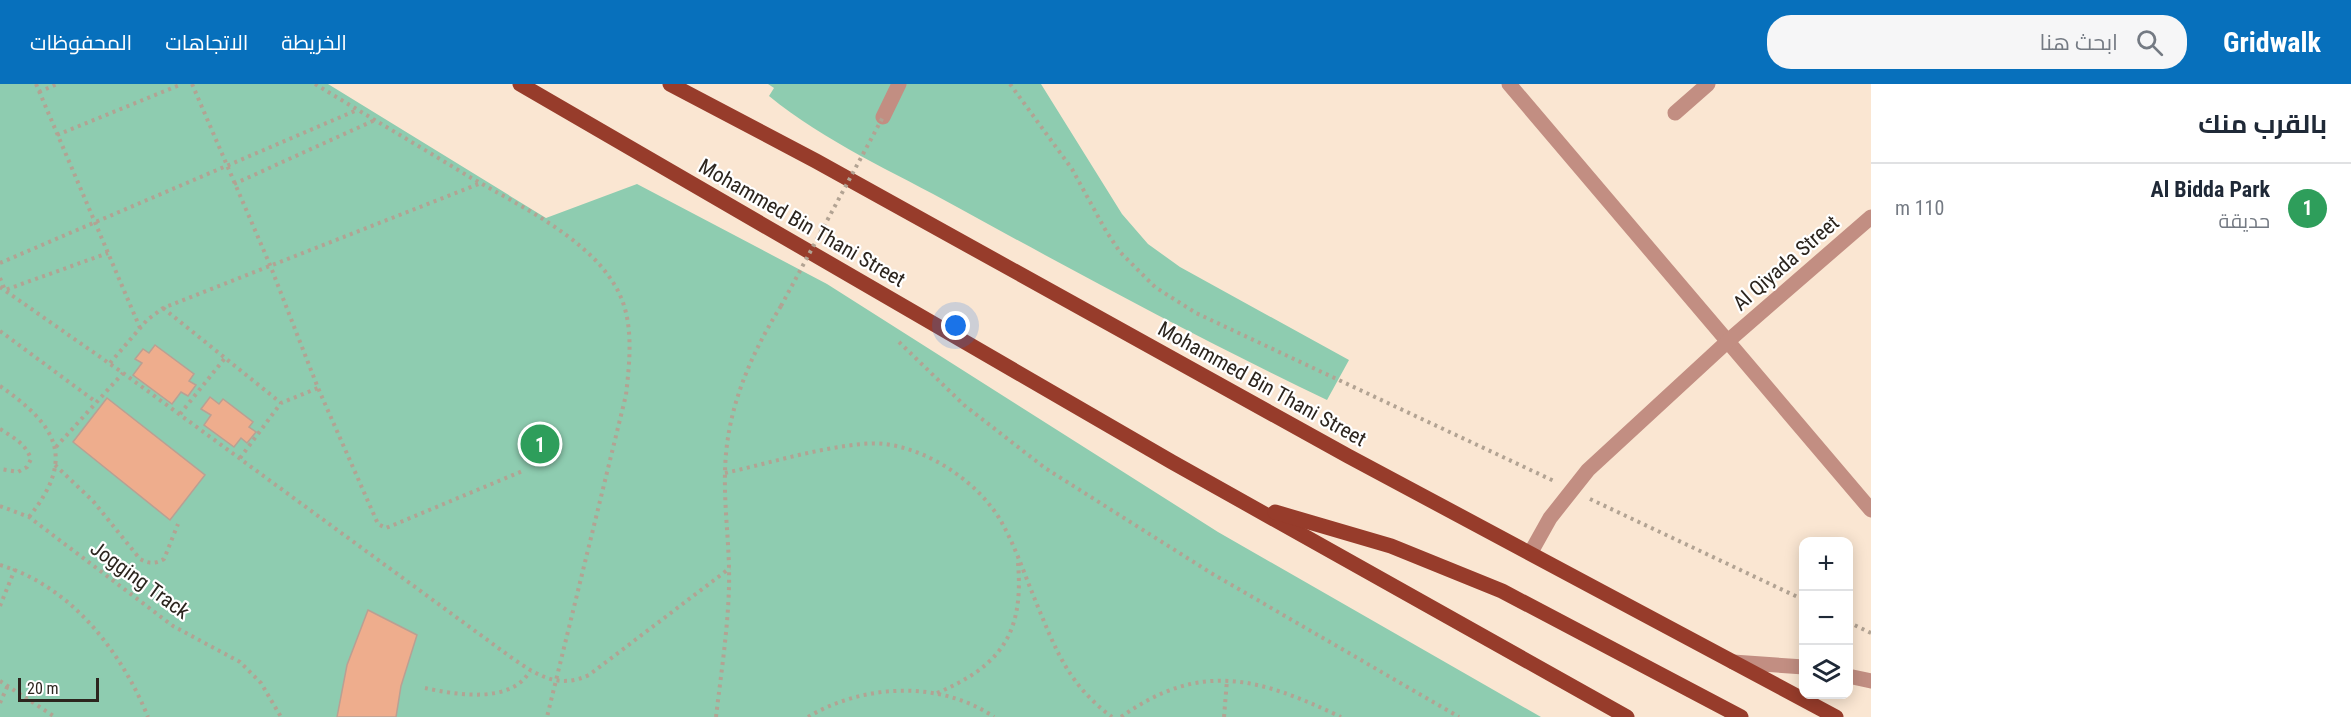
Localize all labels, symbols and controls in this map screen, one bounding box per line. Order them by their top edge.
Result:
search box [1767,15,2187,69]
icon: search [2133,26,2166,59]
text: Gridwalk [2223,26,2321,59]
text: ابحث هنا [2039,30,2118,55]
text: المحفوظات [30,31,132,55]
text: الاتجاهات [165,31,248,55]
text: الخريطة [281,31,347,55]
text: بالقرب منك [2198,109,2327,139]
street label: Mohammed Bin Thani Street [695,154,909,292]
text: Al Bidda Park [2151,177,2270,202]
text: 110 m [1895,196,1944,220]
text: 1 [2302,196,2313,220]
text: حديقة [2219,209,2270,233]
street label: Al Qiyada Street [1728,211,1844,315]
your location [941,311,970,340]
street label: Mohammed Bin Thani Street [1154,317,1370,451]
pin: 1 [520,422,560,466]
street label: Jogging Track [86,536,195,624]
map controls [1799,537,1853,699]
button: + [1799,537,1853,591]
button: − [1799,591,1853,645]
button: layers [1799,645,1853,699]
scale bar [18,675,99,702]
text: 20 m [27,679,59,698]

